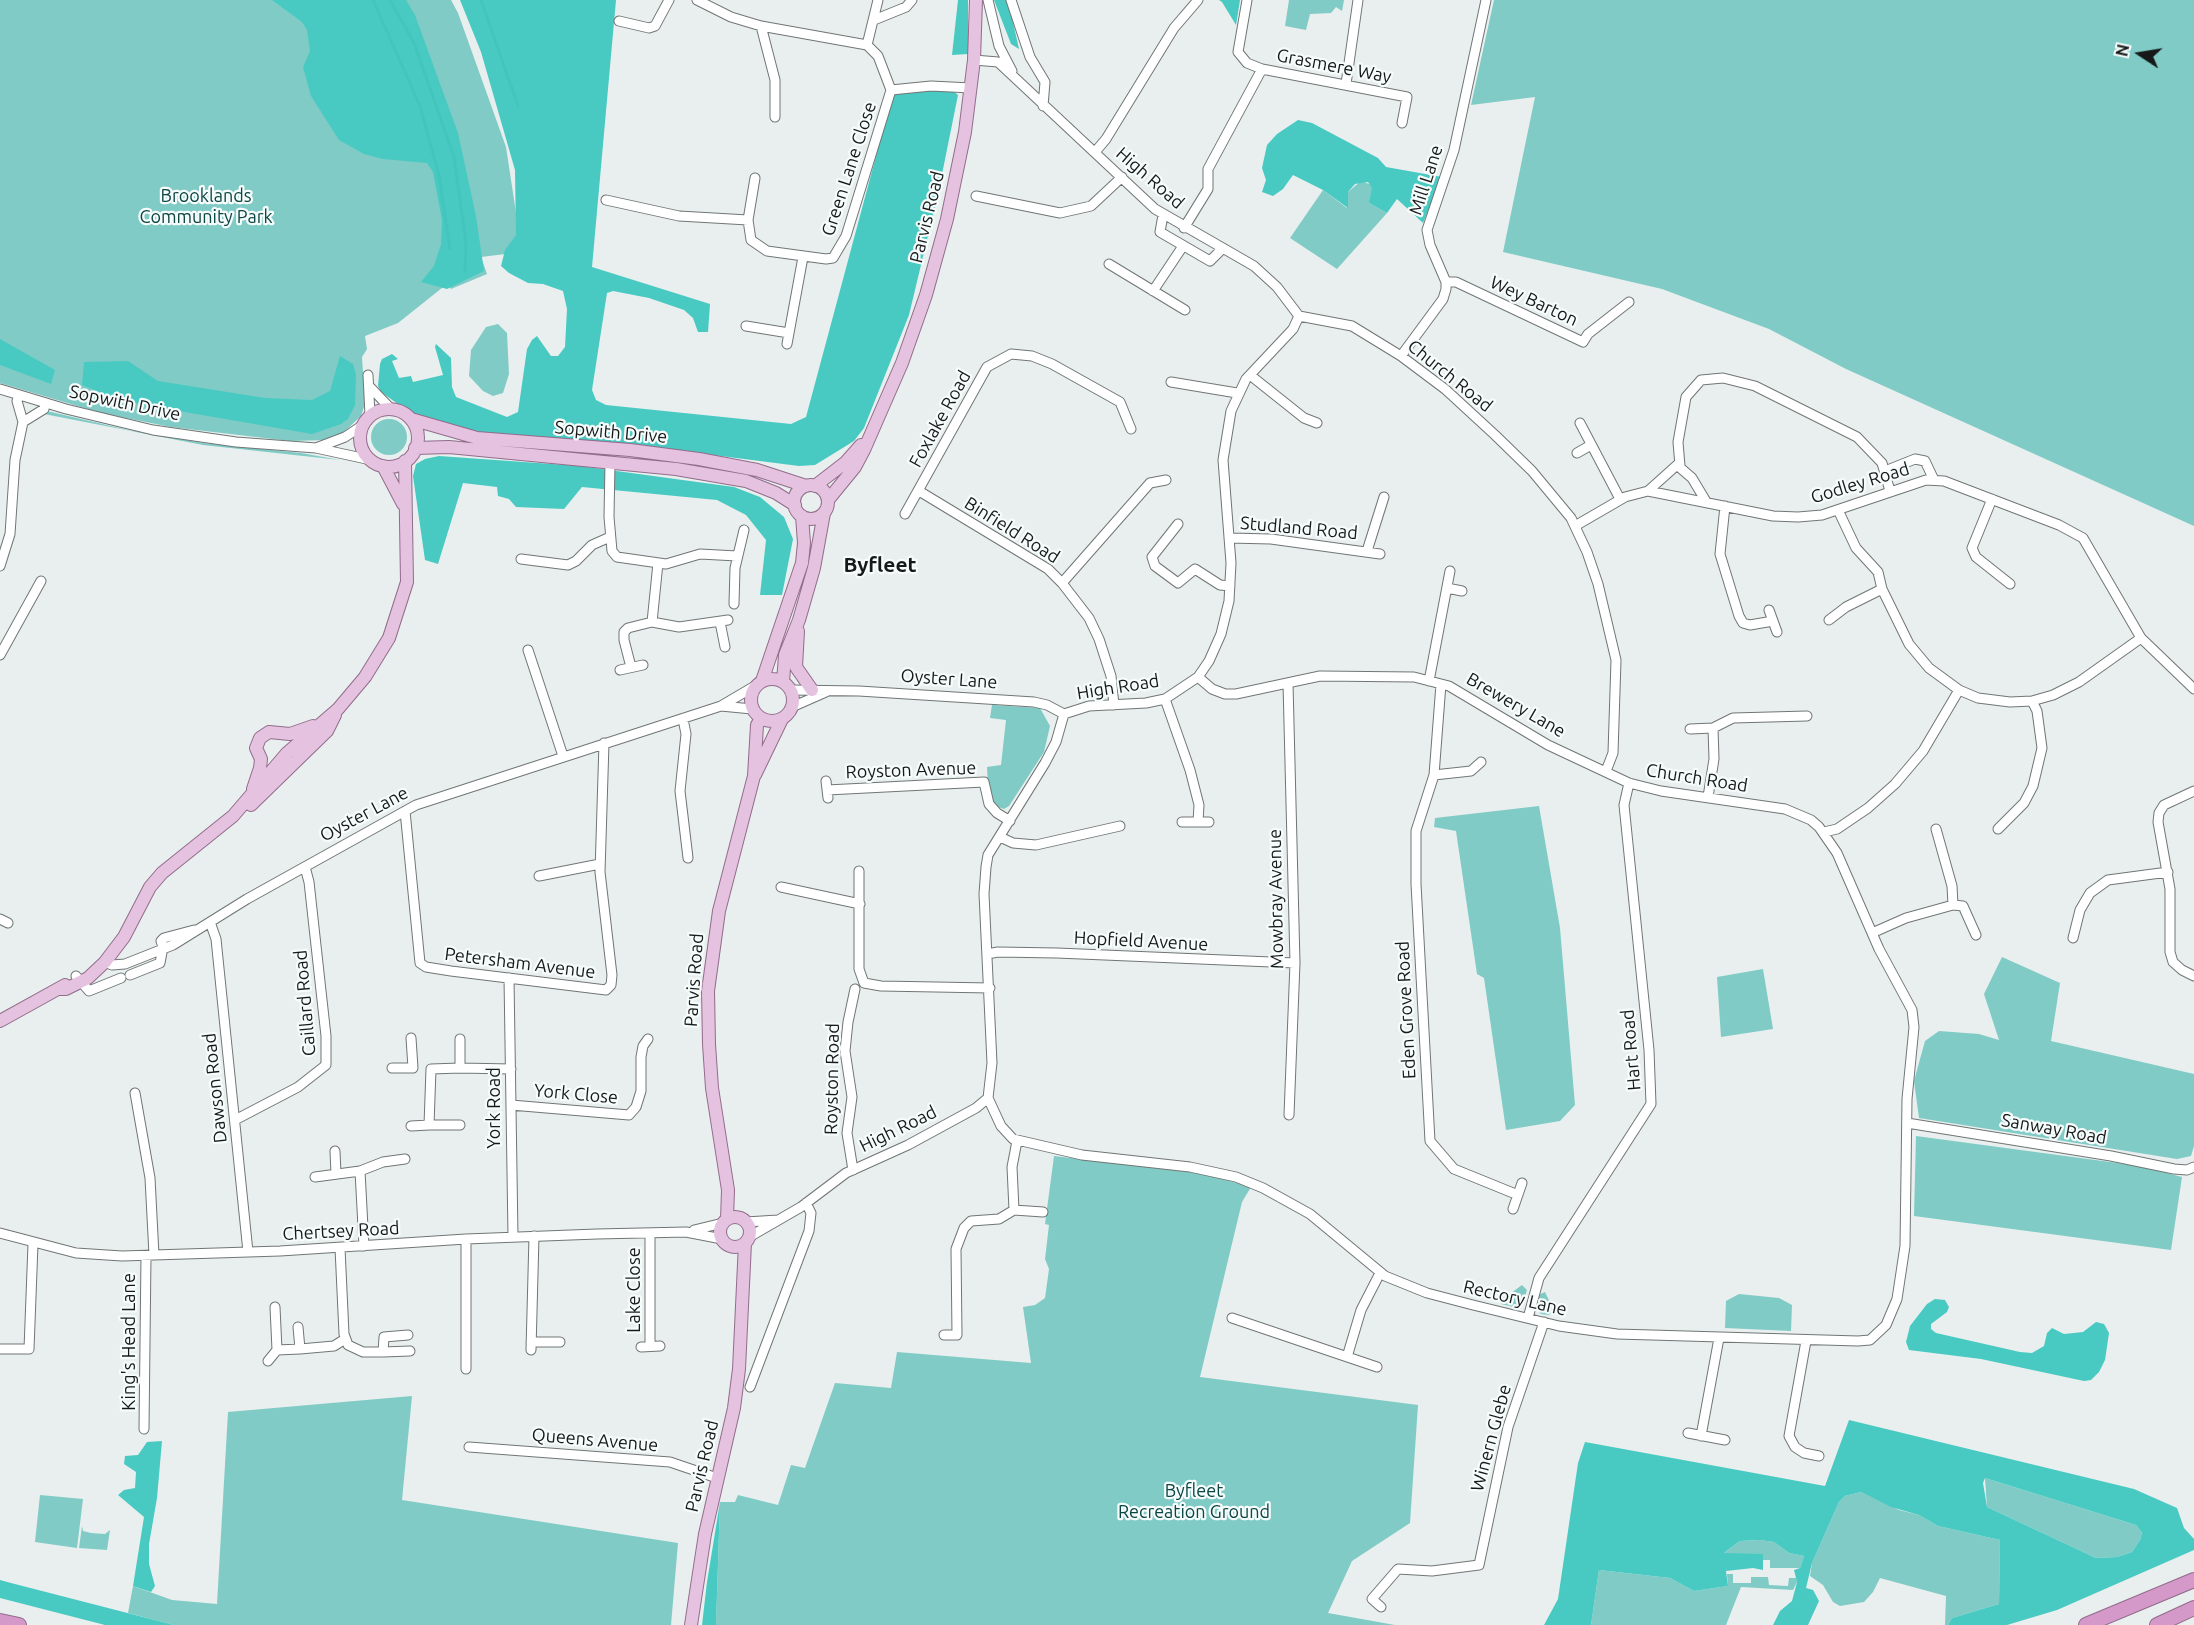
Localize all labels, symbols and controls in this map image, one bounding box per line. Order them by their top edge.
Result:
north arrow [2110,24,2170,84]
text: N [2112,43,2132,58]
street label: Grasmere Way [1275,44,1393,88]
street label: Green Lane Close [817,99,881,239]
street label: Mill Lane [1405,142,1447,218]
street label: High Road [1112,143,1188,213]
street label: Parvis Road [905,169,949,265]
park label: Brooklands Community Park [139,185,273,228]
street label: Wey Barton [1487,271,1581,331]
street label: Church Road [1403,335,1497,417]
street label: Foxlake Road [905,367,975,471]
street label: Sopwith Drive [68,381,182,425]
street label: Sopwith Drive [554,416,668,448]
street label: Godley Road [1808,458,1912,508]
street label: Binfield Road [960,492,1064,568]
street label: Studland Road [1239,512,1359,544]
district label: Byfleet [843,552,917,578]
street label: Oyster Lane [900,665,998,693]
street label: Brewery Lane [1463,668,1569,742]
street label: High Road [1075,670,1161,704]
street label: Royston Avenue [845,757,977,783]
street label: Church Road [1645,759,1749,797]
street label: Oyster Lane [316,782,412,846]
street label: Mowbray Avenue [1264,829,1288,969]
street label: Hopfield Avenue [1073,927,1209,955]
street label: Parvis Road [680,933,708,1027]
street label: Eden Grove Road [1392,940,1420,1080]
street label: Petersham Avenue [443,943,597,983]
street label: Caillard Road [290,949,320,1057]
street label: Hart Road [1617,1009,1645,1091]
street label: Royston Road [820,1023,844,1135]
street label: Dawson Road [199,1032,231,1144]
street label: York Road [483,1067,505,1149]
street label: York Close [533,1080,619,1108]
street label: High Road [856,1101,940,1157]
street label: Sanway Road [2000,1109,2108,1149]
street label: Chertsey Road [282,1217,400,1245]
street label: Lake Close [623,1247,645,1333]
street label: King's Head Lane [118,1273,140,1411]
street label: Rectory Lane [1461,1276,1569,1320]
street label: Winern Glebe [1466,1382,1516,1494]
street label: Parvis Road [681,1418,723,1514]
street label: Queens Avenue [531,1424,659,1456]
park label: Byfleet Recreation Ground [1118,1480,1270,1522]

